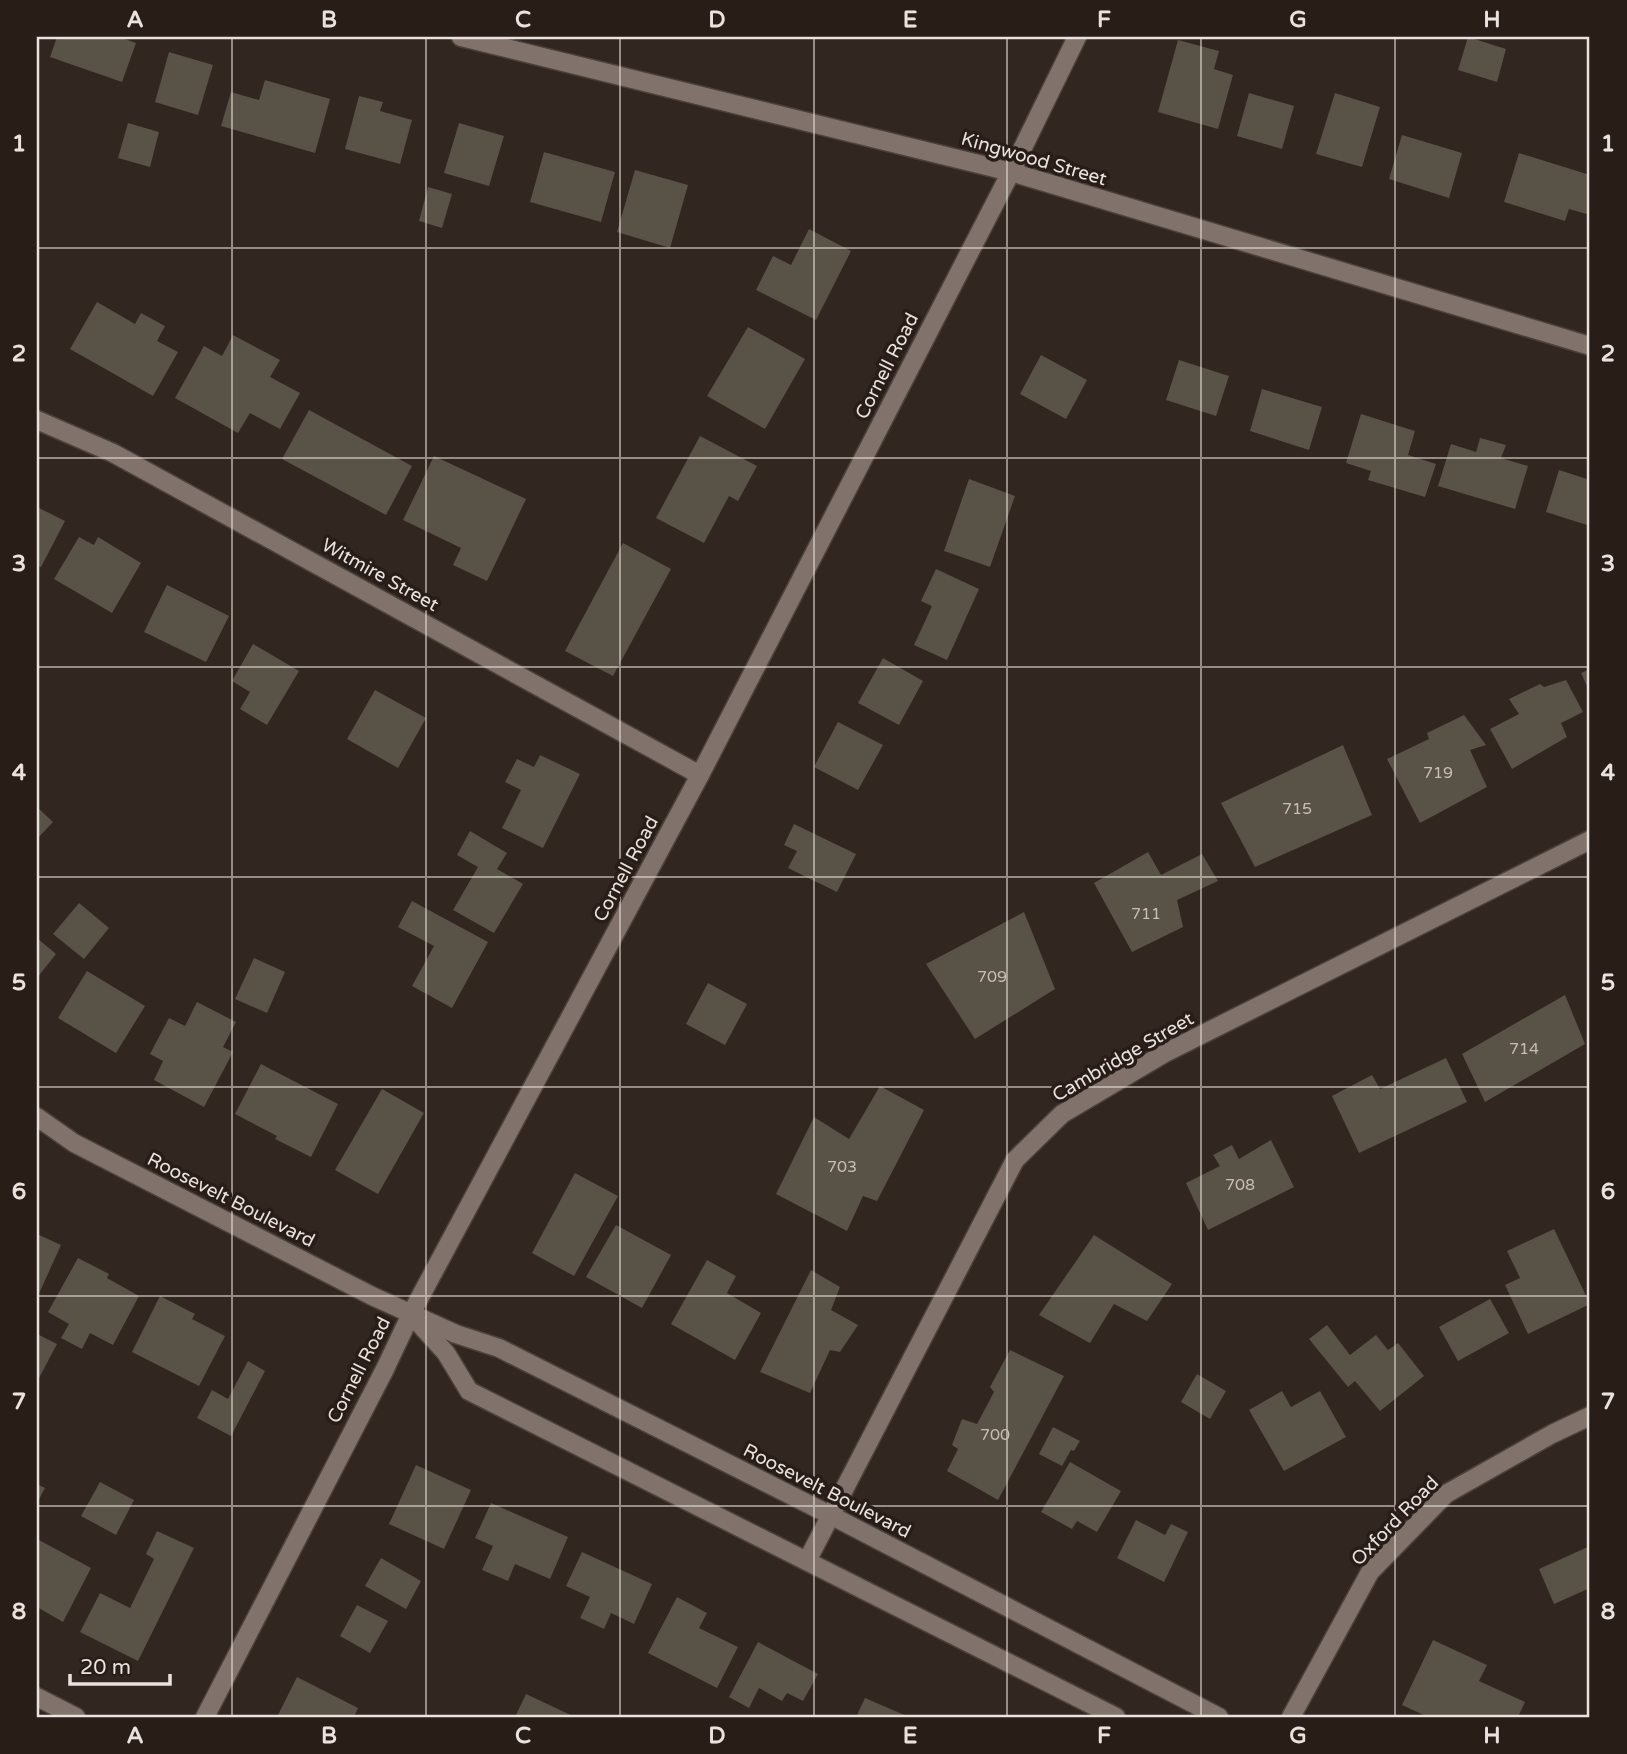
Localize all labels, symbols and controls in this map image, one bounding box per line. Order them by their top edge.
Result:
text: A [126,6,144,34]
text: B [321,6,337,34]
text: C [515,6,531,34]
text: D [708,6,726,34]
text: E [903,6,917,34]
text: F [1097,6,1111,34]
text: G [1289,6,1307,34]
text: H [1483,6,1501,34]
street label: Kingwood Street [959,128,1109,190]
text: 1 [12,130,26,158]
text: 1 [1601,130,1615,158]
street label: Cornell Road [851,309,923,423]
text: 2 [12,340,26,368]
text: 2 [1601,340,1615,368]
street label: Witmire Street [318,534,442,616]
text: 3 [12,550,26,578]
text: 3 [1601,550,1615,578]
text: 4 [12,759,27,787]
text: 4 [1601,759,1616,787]
house number: 719 [1423,763,1453,783]
house number: 715 [1282,799,1312,819]
street label: Cornell Road [589,813,663,925]
house number: 711 [1131,904,1161,924]
house number: 709 [977,967,1007,987]
text: 5 [12,969,26,997]
text: 5 [1601,969,1615,997]
street label: Cambridge Street [1049,1008,1197,1106]
house number: 714 [1509,1039,1539,1059]
street label: Roosevelt Boulevard [143,1148,319,1252]
house number: 703 [827,1157,857,1177]
house number: 708 [1225,1175,1255,1195]
text: 6 [12,1178,26,1206]
text: 6 [1601,1178,1615,1206]
street label: Cornell Road [323,1313,395,1427]
text: 7 [12,1388,26,1416]
text: 7 [1601,1388,1615,1416]
house number: 700 [980,1425,1010,1445]
street label: Roosevelt Boulevard [739,1439,915,1543]
street label: Oxford Road [1347,1472,1443,1570]
text: 8 [12,1598,26,1626]
text: 8 [1601,1598,1615,1626]
scale bar [70,1642,170,1686]
text: 20 m [80,1655,131,1680]
text: A [126,1722,144,1750]
text: B [321,1722,337,1750]
text: C [515,1722,531,1750]
text: D [708,1722,726,1750]
text: E [903,1722,917,1750]
text: F [1097,1722,1111,1750]
text: G [1289,1722,1307,1750]
text: H [1483,1722,1501,1750]

